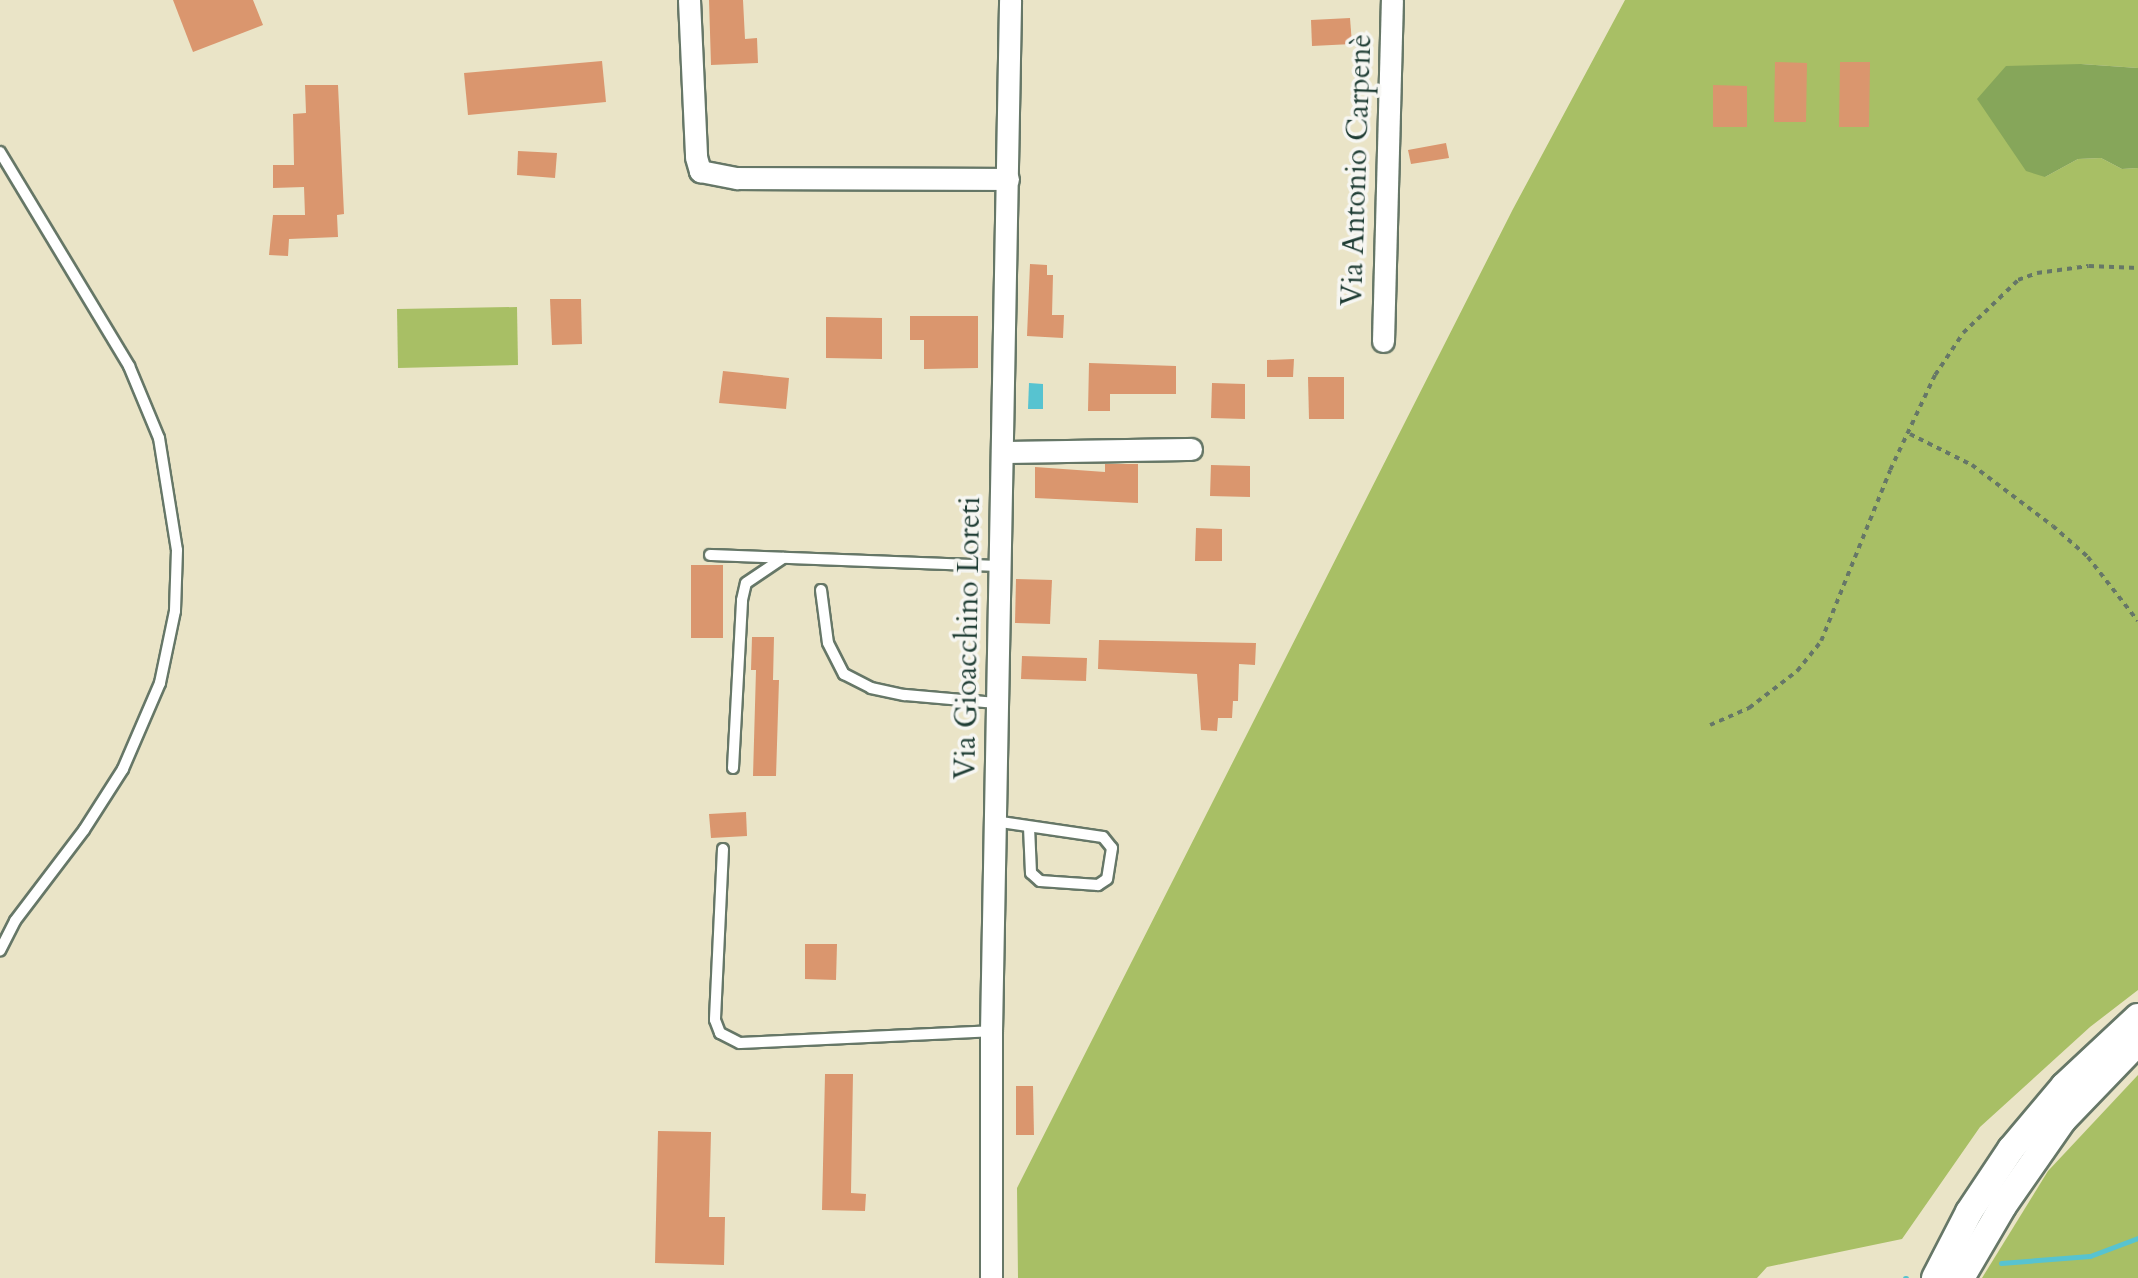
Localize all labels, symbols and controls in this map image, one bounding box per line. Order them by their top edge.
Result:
street label: Via Antonio Carpenè [1334,33,1380,307]
street label: Via Gioacchino Loreti [948,496,988,780]

